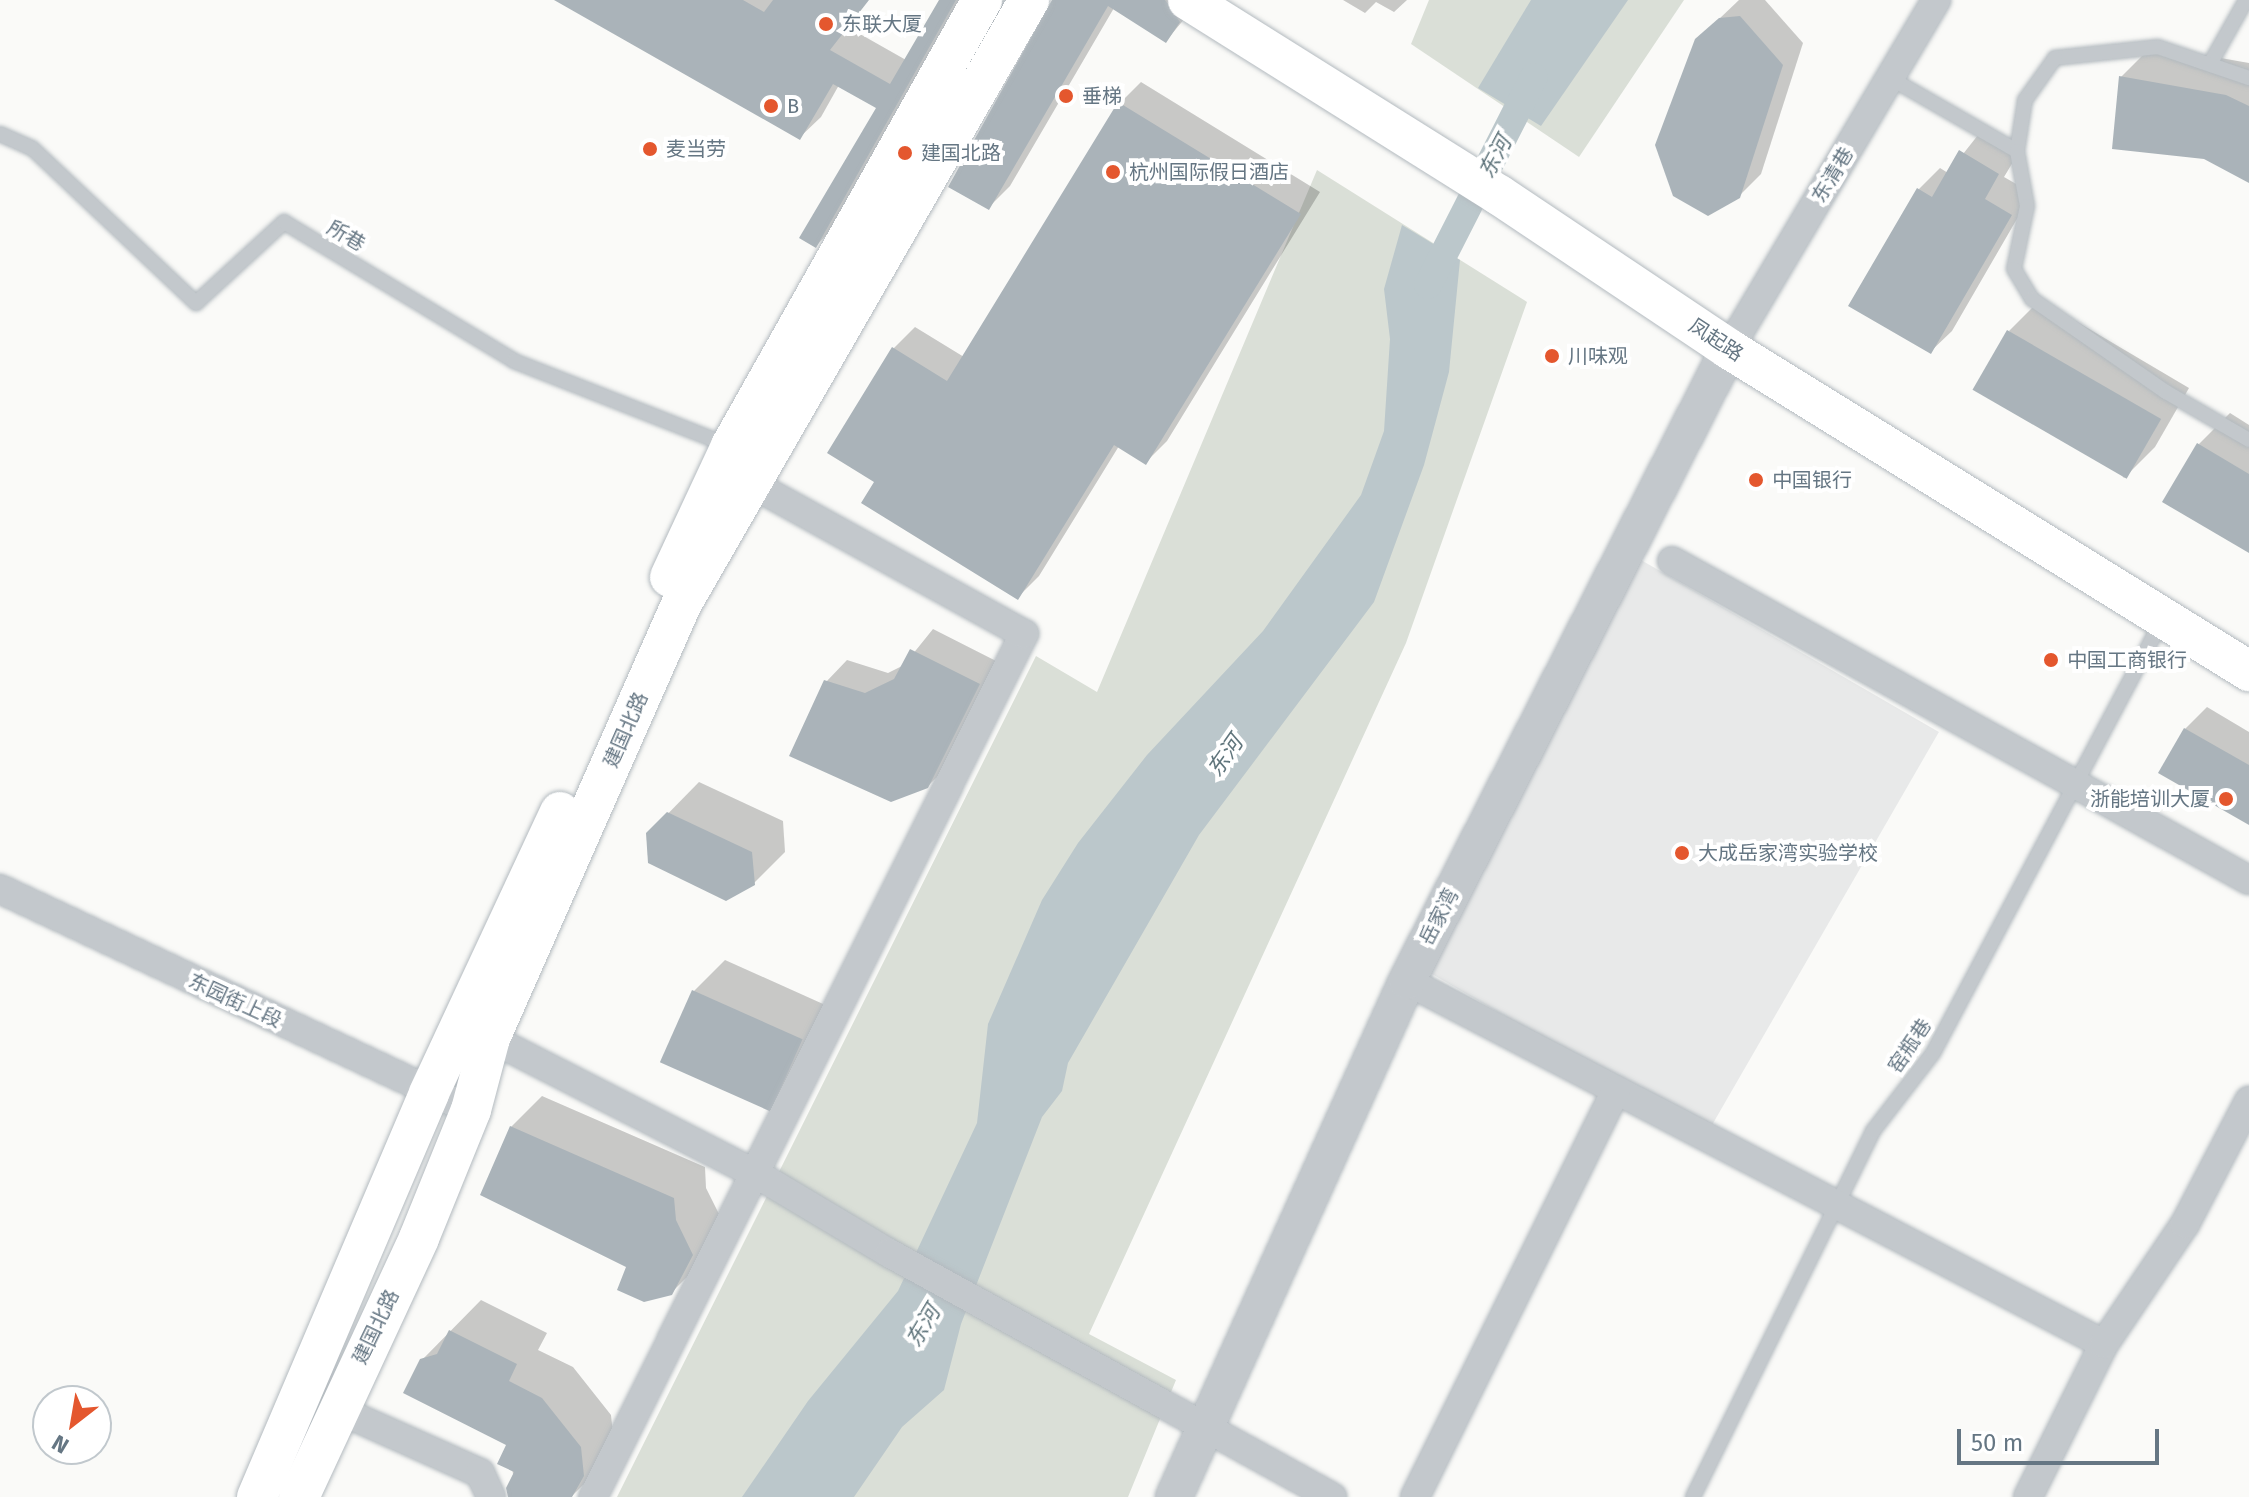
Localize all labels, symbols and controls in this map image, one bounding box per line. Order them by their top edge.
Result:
place label: 东联大厦 [842,12,922,36]
marker: 东联大厦 [817,15,835,33]
place label: 垂梯 [1082,84,1122,108]
marker: 垂梯 [1057,87,1075,105]
place label: B [787,94,799,118]
marker: B [762,97,780,115]
water label: 东河 [1473,131,1517,183]
place label: 麦当劳 [666,137,726,161]
marker: 麦当劳 [641,140,659,158]
place label: 建国北路 [921,141,1001,165]
street label: 东清巷 [1807,143,1859,207]
marker: 建国北路 [896,144,914,162]
place label: 杭州国际假日酒店 [1129,160,1289,184]
marker: 杭州国际假日酒店 [1104,163,1122,181]
street label: 所巷 [323,215,369,257]
street label: 凤起路 [1684,314,1748,366]
place label: 川味观 [1568,344,1628,368]
marker: 川味观 [1543,347,1561,365]
place label: 中国银行 [1772,468,1852,492]
marker: 中国银行 [1747,471,1765,489]
place label: 中国工商银行 [2067,648,2187,672]
marker: 中国工商银行 [2042,651,2060,669]
street label: 建国北路 [599,689,653,771]
water label: 东河 [1202,730,1248,782]
place label: 浙能培训大厦 [2090,787,2210,811]
marker: 浙能培训大厦 [2217,790,2235,808]
place label: 大成岳家湾实验学校 [1698,841,1878,865]
marker: 大成岳家湾实验学校 [1673,844,1691,862]
street label: 岳家湾 [1415,885,1463,949]
street label: 东园街上段 [185,969,285,1033]
street label: 窑瓶巷 [1883,1014,1937,1078]
street label: 建国北路 [348,1286,404,1368]
water label: 东河 [900,1300,946,1352]
north arrow [32,1385,112,1465]
scale bar [1961,1413,2163,1463]
text: N [47,1429,74,1460]
text: 50 m [1971,1429,2023,1457]

